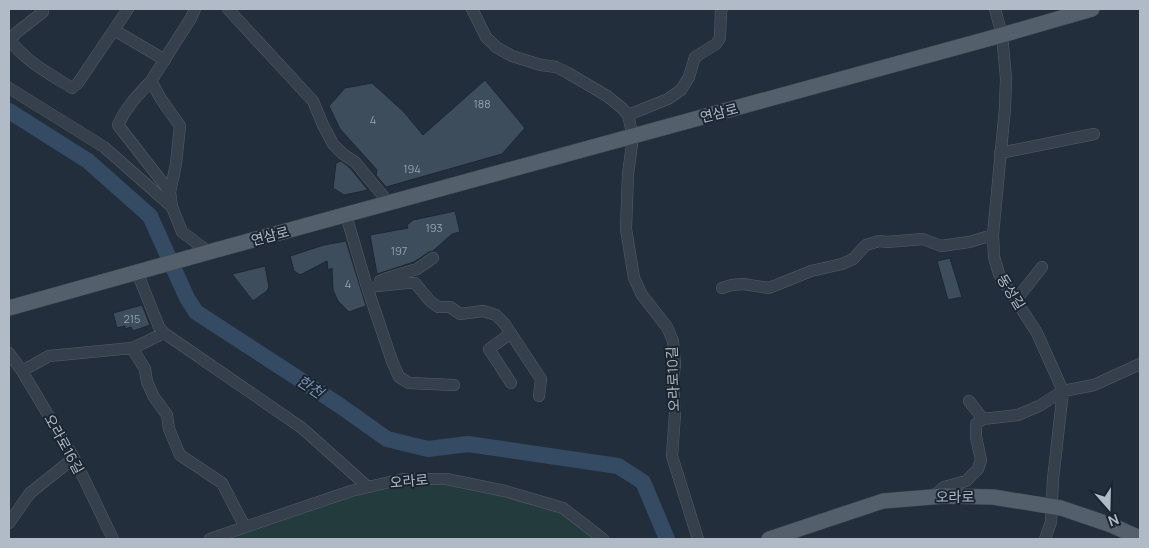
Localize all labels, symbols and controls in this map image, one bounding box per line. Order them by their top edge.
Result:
house number: 188 [473,96,491,111]
street label: 연삼로 [698,98,740,127]
house number: 4 [370,112,376,127]
house number: 194 [403,161,421,176]
house number: 193 [425,220,443,235]
street label: 연삼로 [249,221,291,250]
house number: 197 [391,243,407,258]
street label: 동성길 [993,270,1030,313]
house number: 4 [345,276,351,291]
house number: 215 [124,311,140,326]
street label: 오라로10길 [662,346,683,412]
water label: 한천 [293,370,329,404]
street label: 오라로16길 [40,410,89,477]
street label: 오라로 [389,469,429,492]
north arrow [1084,483,1134,533]
street label: 오라로 [936,487,974,506]
text: N [1106,510,1122,531]

